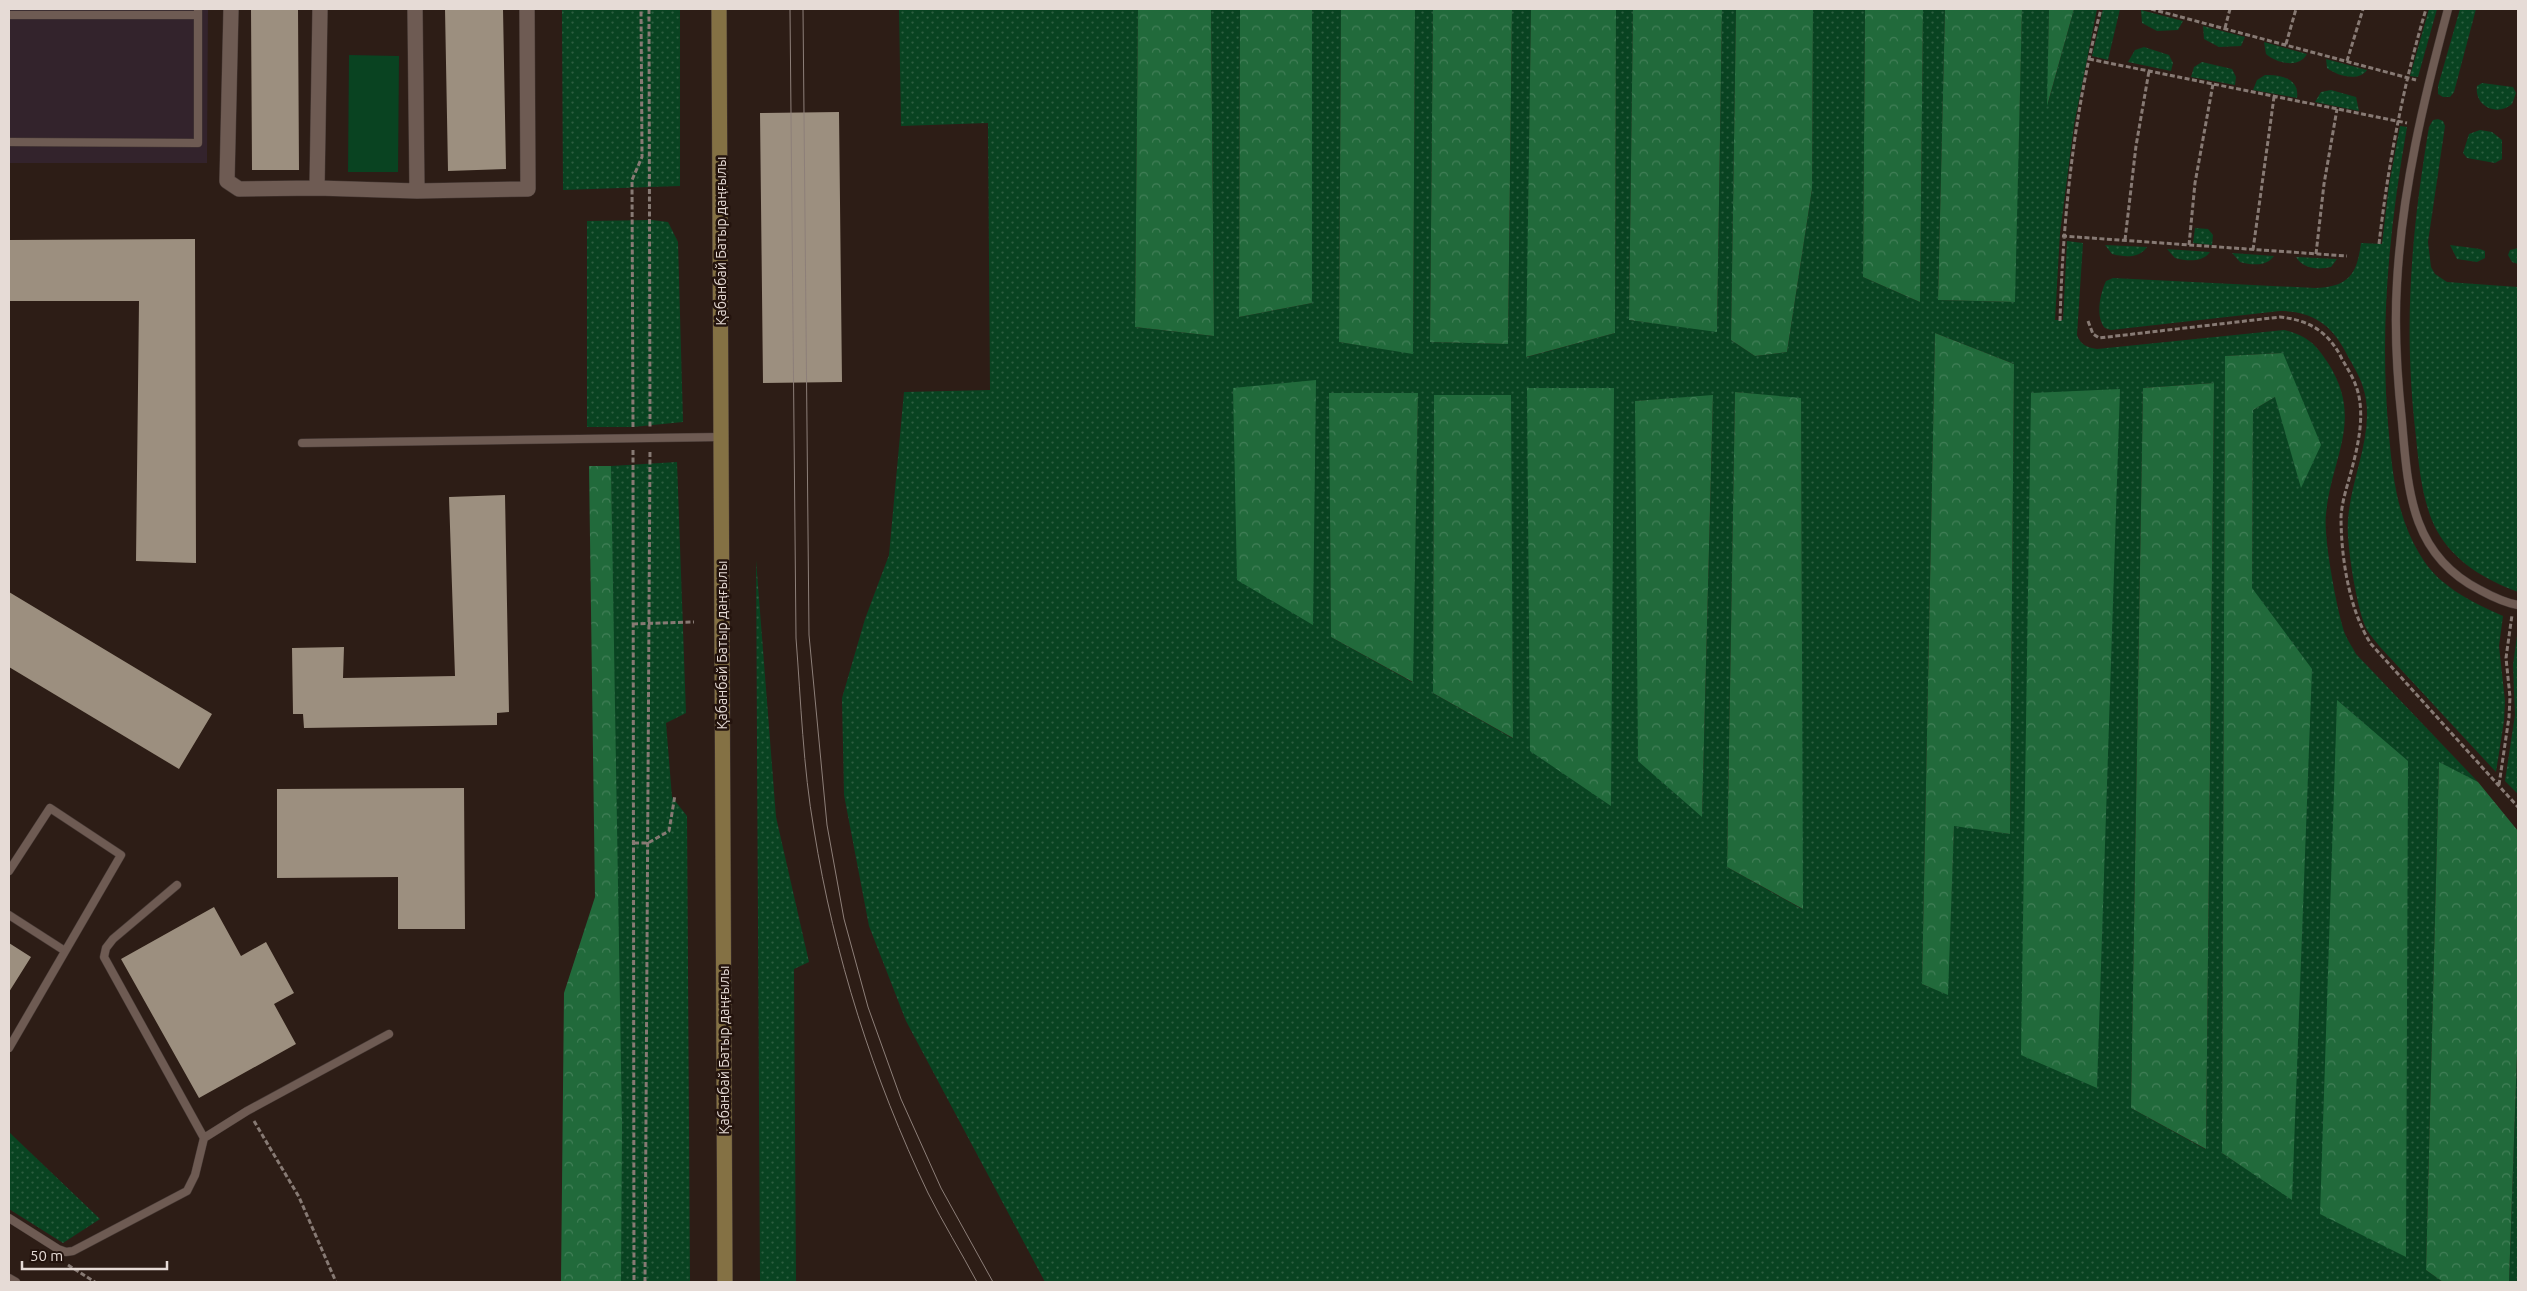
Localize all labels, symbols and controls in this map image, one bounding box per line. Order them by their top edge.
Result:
street label: Қабанбай Батыр даңғылы [713,157,729,325]
street label: Қабанбай Батыр даңғылы [714,561,730,729]
street label: Қабанбай Батыр даңғылы [716,966,732,1134]
scale bar [22,1238,168,1270]
text: 50 m [30,1247,63,1264]

